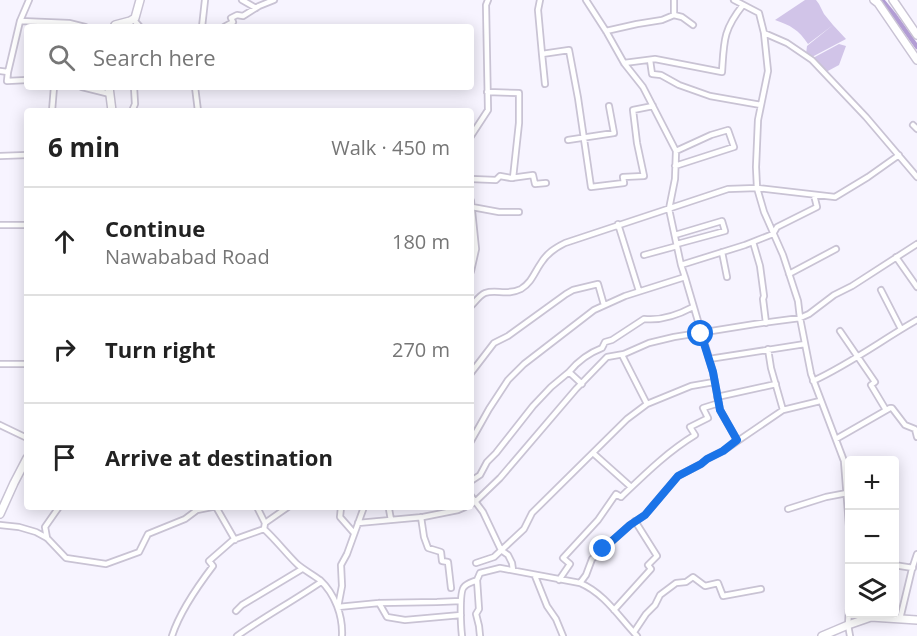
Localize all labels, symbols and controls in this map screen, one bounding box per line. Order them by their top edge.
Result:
search box [24,24,474,90]
icon: search [45,41,78,74]
text: Search here [93,42,216,72]
text: 6 min [48,129,120,165]
text: Walk · 450 m [331,134,450,161]
text: Continue [105,213,205,243]
icon: ahead [48,225,81,258]
text: 180 m [392,228,450,255]
text: Nawababad Road [105,243,270,270]
route start [687,320,713,346]
icon: right [48,333,81,366]
text: Turn right [105,334,216,364]
text: 270 m [392,336,450,363]
icon: arrive [48,441,81,474]
text: Arrive at destination [105,442,333,472]
map controls [845,456,899,618]
button: + [845,456,899,510]
button: − [845,510,899,564]
route end [589,535,615,561]
button: layers [845,564,899,618]

